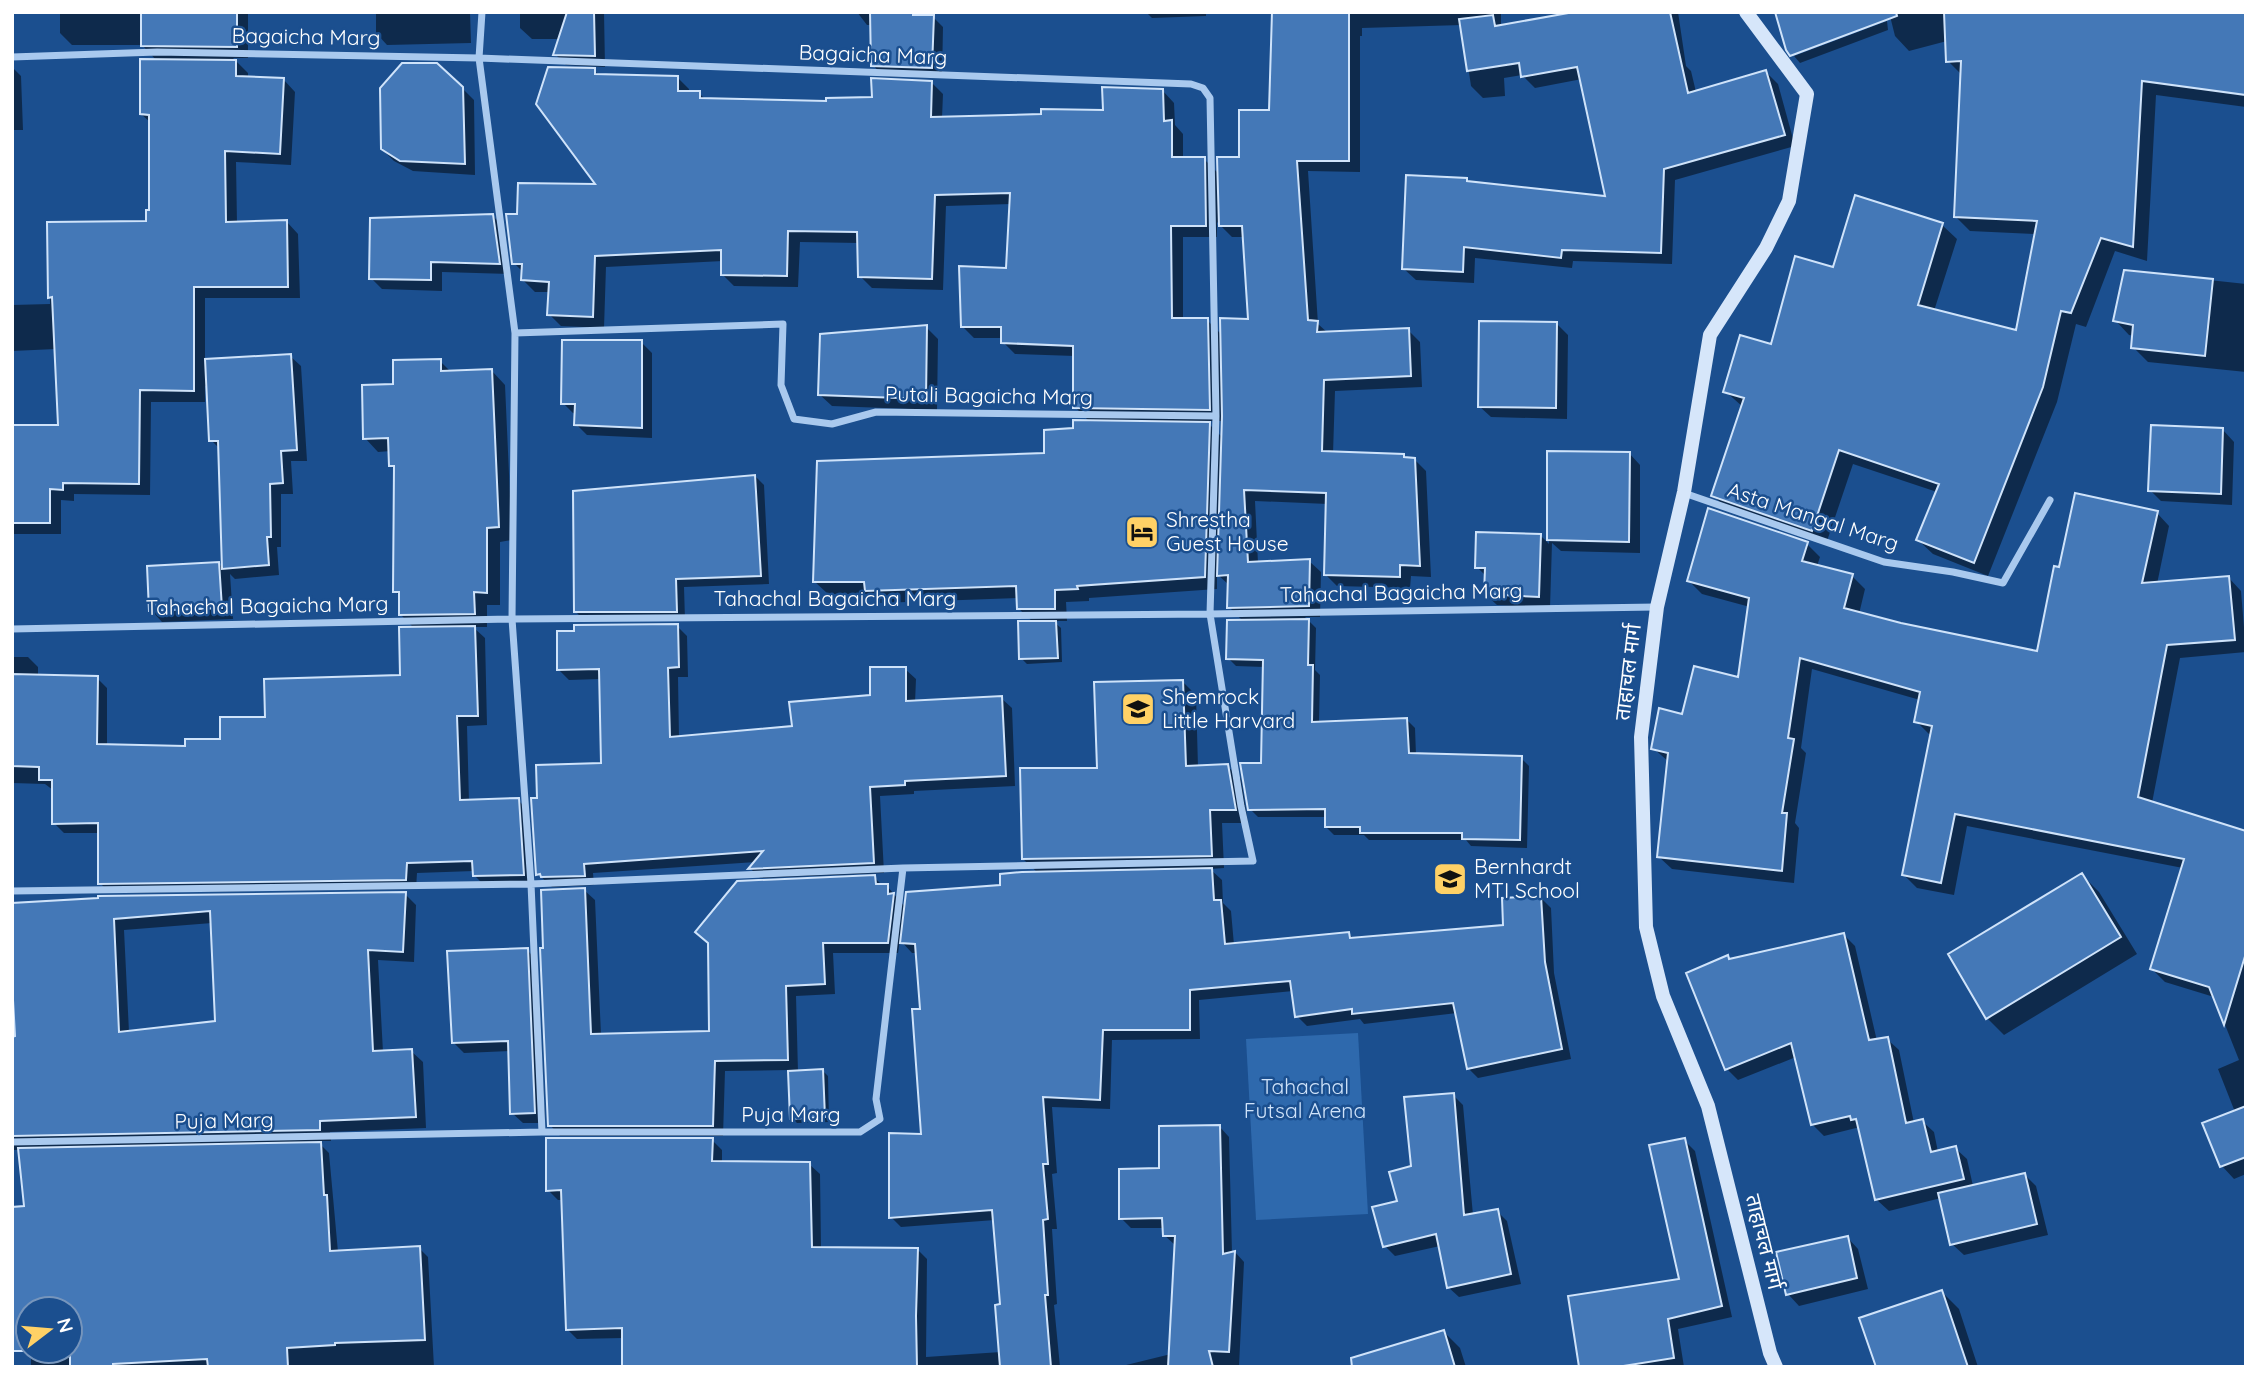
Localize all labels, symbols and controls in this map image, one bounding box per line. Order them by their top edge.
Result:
street label: Bagaicha Marg [231,22,381,50]
street label: Bagaicha Marg [798,38,948,70]
street label: Putali Bagaicha Marg [885,380,1093,410]
street label: Asta Mangal Marg [1724,476,1902,556]
place label: Shrestha Guest House [1166,506,1289,556]
hotel icon: Shrestha Guest House [1123,513,1161,551]
street label: Tahachal Bagaicha Marg [1279,577,1523,607]
street label: Tahachal Bagaicha Marg [714,585,956,611]
street label: Tahachal Bagaicha Marg [145,590,389,620]
street label: ताहाचल मार्ग [1608,621,1646,722]
place label: Shemrock Little Harvard [1162,683,1295,733]
school or university icon: Shemrock Little Harvard [1119,690,1157,728]
place label: Bernhardt MTI School [1474,853,1580,903]
school or university icon: Bernhardt MTI School [1431,860,1469,898]
park label: Tahachal Futsal Arena [1244,1073,1366,1123]
street label: Puja Marg [741,1101,841,1127]
street label: Puja Marg [174,1106,274,1134]
street label: ताहाचल मार्ग [1741,1191,1790,1293]
north arrow [14,1295,84,1365]
text: N [52,1315,79,1335]

